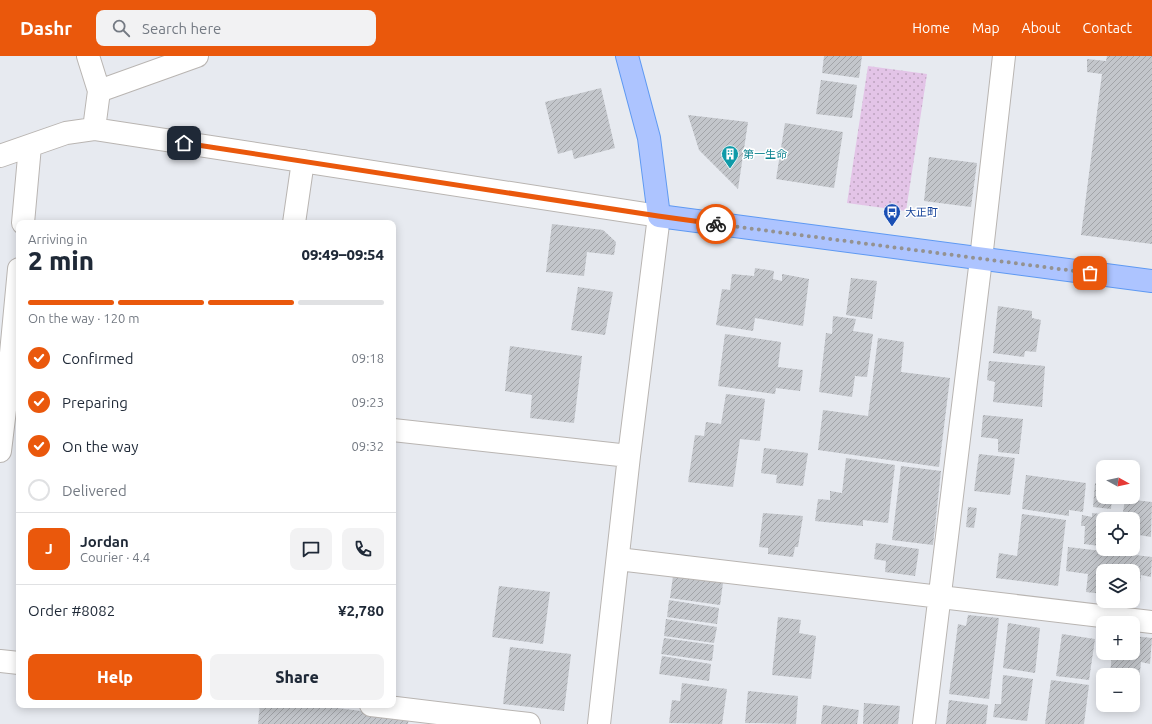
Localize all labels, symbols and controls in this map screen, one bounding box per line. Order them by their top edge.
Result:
search box [96,10,376,46]
text: Dashr [20,17,72,39]
icon: search [110,17,132,39]
text: Search here [142,20,221,37]
text: Home [912,20,950,36]
text: Map [972,20,1000,36]
text: About [1022,20,1061,36]
text: Contact [1083,20,1132,36]
pin [167,126,201,160]
icon: home [173,132,195,154]
building icon: 第一生命 [720,144,740,169]
place label: 第一生命 [743,148,787,160]
bus stop icon: 大正町 [882,202,902,227]
courier [696,204,736,244]
place label: 大正町 [905,206,938,218]
icon: bike [705,213,727,235]
text: Arriving in [28,232,87,246]
text: 2 min [28,246,94,275]
text: 09:49–09:54 [301,246,384,263]
pin [1073,256,1107,290]
icon: bag [1079,262,1101,284]
text: On the way · 120 m [28,311,140,325]
icon: check [28,347,50,369]
text: Confirmed [62,350,134,367]
text: 09:18 [351,351,384,365]
icon: check [28,391,50,413]
text: Preparing [62,394,128,411]
text: 09:23 [351,395,384,409]
icon: check [28,435,50,457]
text: On the way [62,438,138,455]
text: 09:32 [351,439,384,453]
north arrow [1096,460,1140,504]
map controls [1096,460,1140,712]
text: Delivered [62,482,127,499]
button: locate [1096,512,1140,556]
button: chat [290,528,332,570]
button: phone [342,528,384,570]
text: Jordan [80,533,129,550]
text: J [45,540,53,557]
text: Courier · 4.4 [80,550,150,564]
button: layers [1096,564,1140,608]
text: Order #8082 [28,602,115,619]
text: ¥2,780 [338,602,384,619]
button: + [1096,616,1140,660]
button: Help [28,654,202,700]
button: Share [210,654,384,700]
button: − [1096,668,1140,712]

